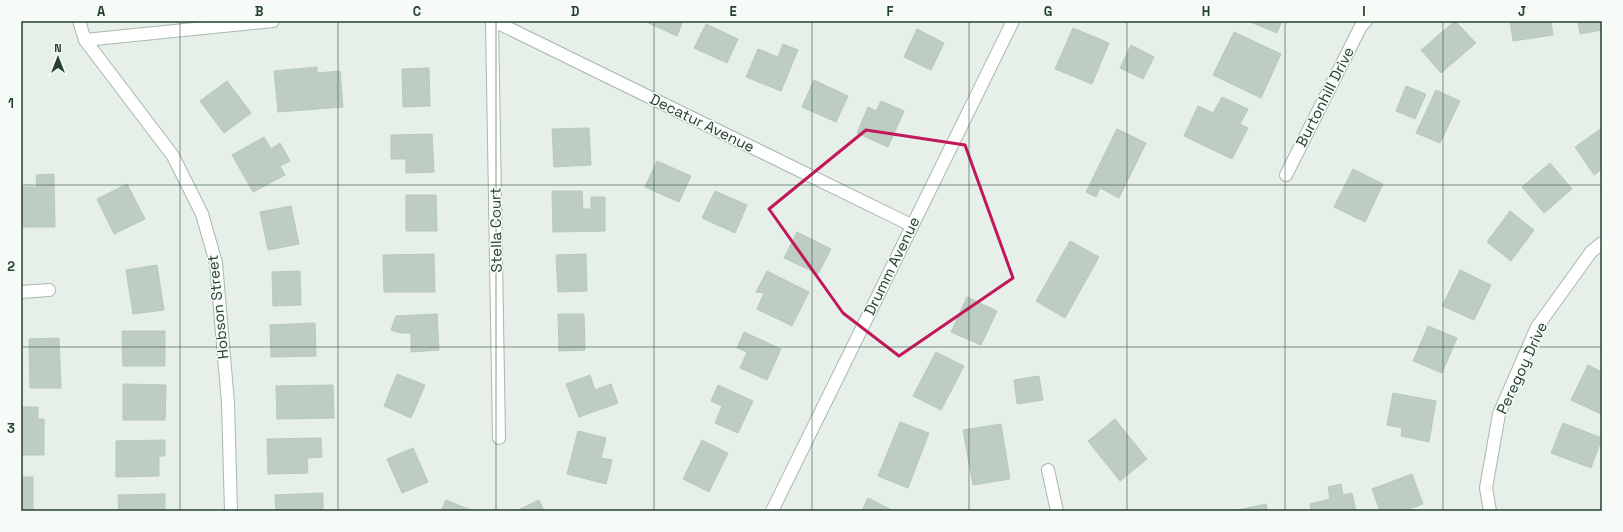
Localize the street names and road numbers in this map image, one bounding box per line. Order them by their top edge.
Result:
street label: Burtonhill Drive [1291,43,1358,150]
street label: Decatur Avenue [647,89,758,156]
street label: Stella Court [485,187,506,273]
street label: Drumm Avenue [860,213,924,318]
street label: Hobson Street [203,254,232,360]
street label: Peregoy Drive [1492,318,1551,417]

